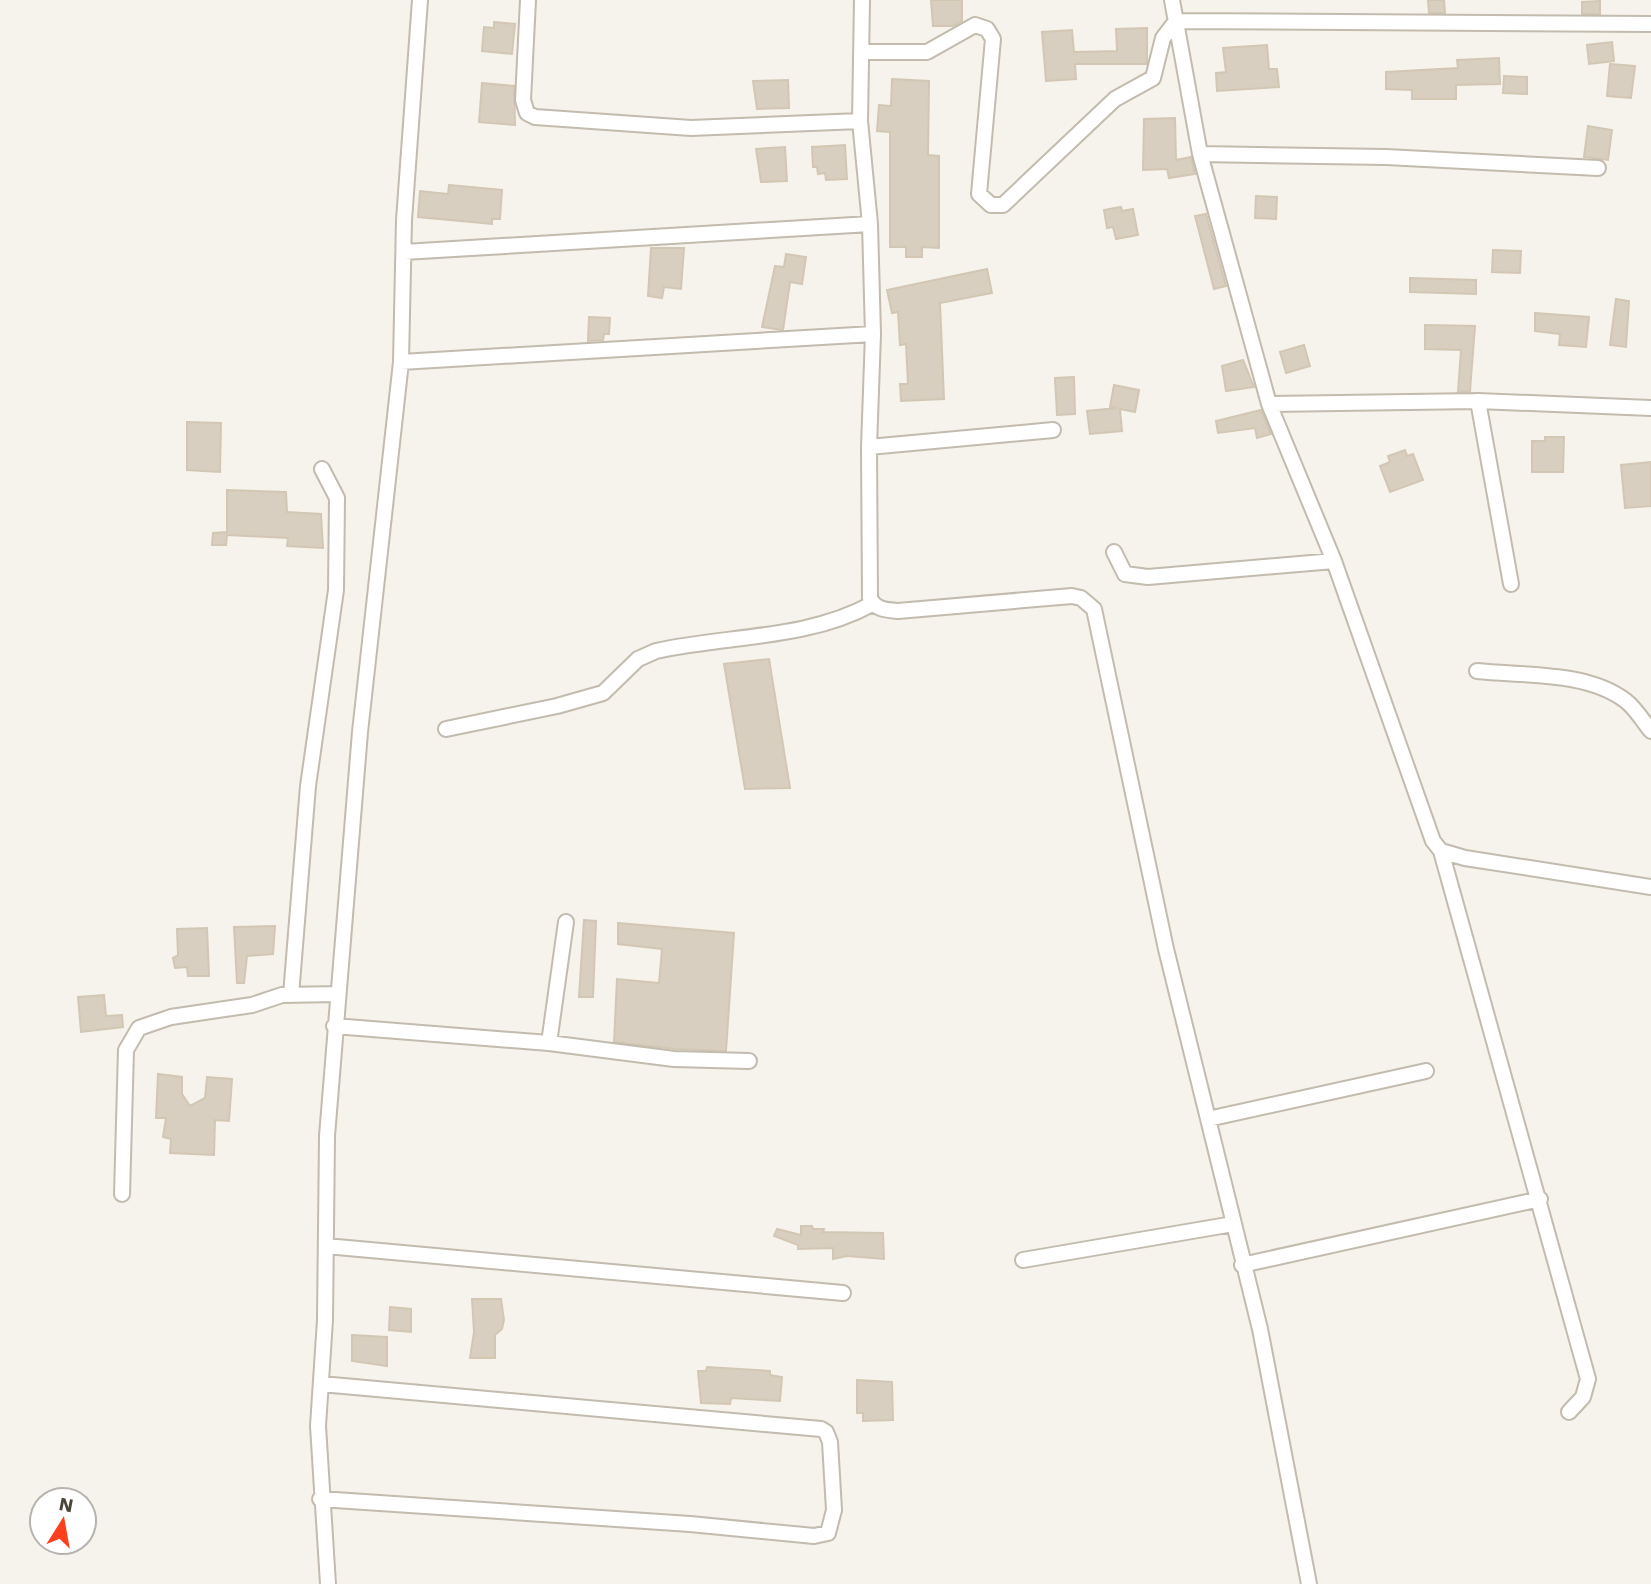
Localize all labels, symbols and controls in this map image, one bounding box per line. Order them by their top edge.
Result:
north arrow [28,1486,98,1556]
text: N [57,1492,75,1517]

